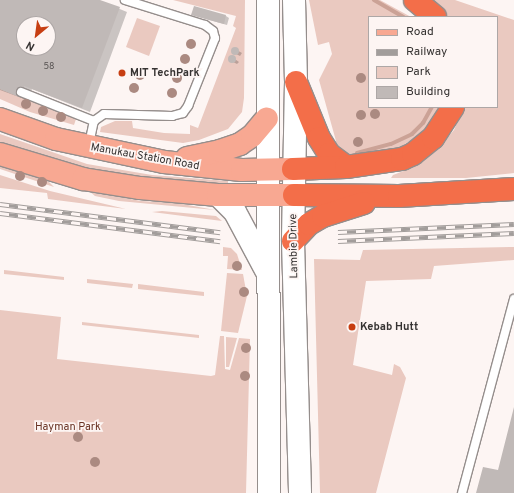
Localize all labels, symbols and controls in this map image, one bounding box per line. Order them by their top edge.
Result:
north arrow [16,16,56,56]
legend [368,16,498,108]
text: Road [406,24,434,40]
text: N [24,38,38,54]
text: Railway [406,44,447,60]
house number: 58 [43,62,55,72]
text: Park [406,64,431,80]
place label: MIT TechPark [130,66,200,80]
marker: MIT TechPark [117,68,127,78]
text: Building [406,84,450,100]
street label: Manukau Station Road [90,141,200,173]
street label: Lambie Drive [287,213,301,279]
place label: Kebab Hutt [360,320,418,334]
marker: Kebab Hutt [347,322,357,332]
park label: Hayman Park [35,420,101,434]

